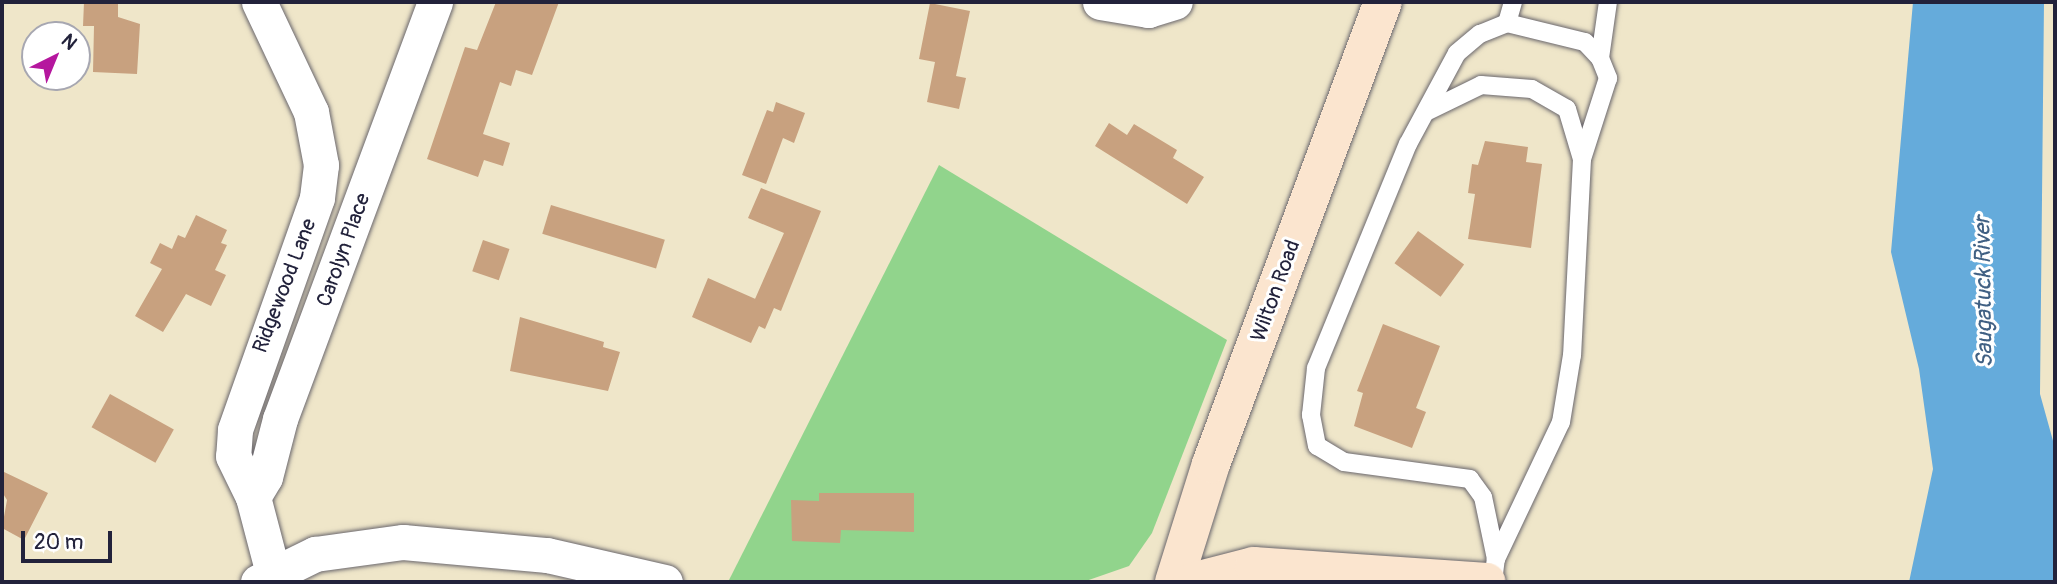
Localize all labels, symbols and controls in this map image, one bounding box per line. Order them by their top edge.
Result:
north arrow [21,21,91,91]
text: N [56,29,82,55]
street label: Carolyn Place [312,190,376,310]
street label: Ridgewood Lane [248,215,322,357]
water label: Saugatuck River [1969,216,1999,368]
street label: Wilton Road [1246,237,1306,345]
scale bar [24,518,116,562]
text: 20 m [34,529,83,556]

